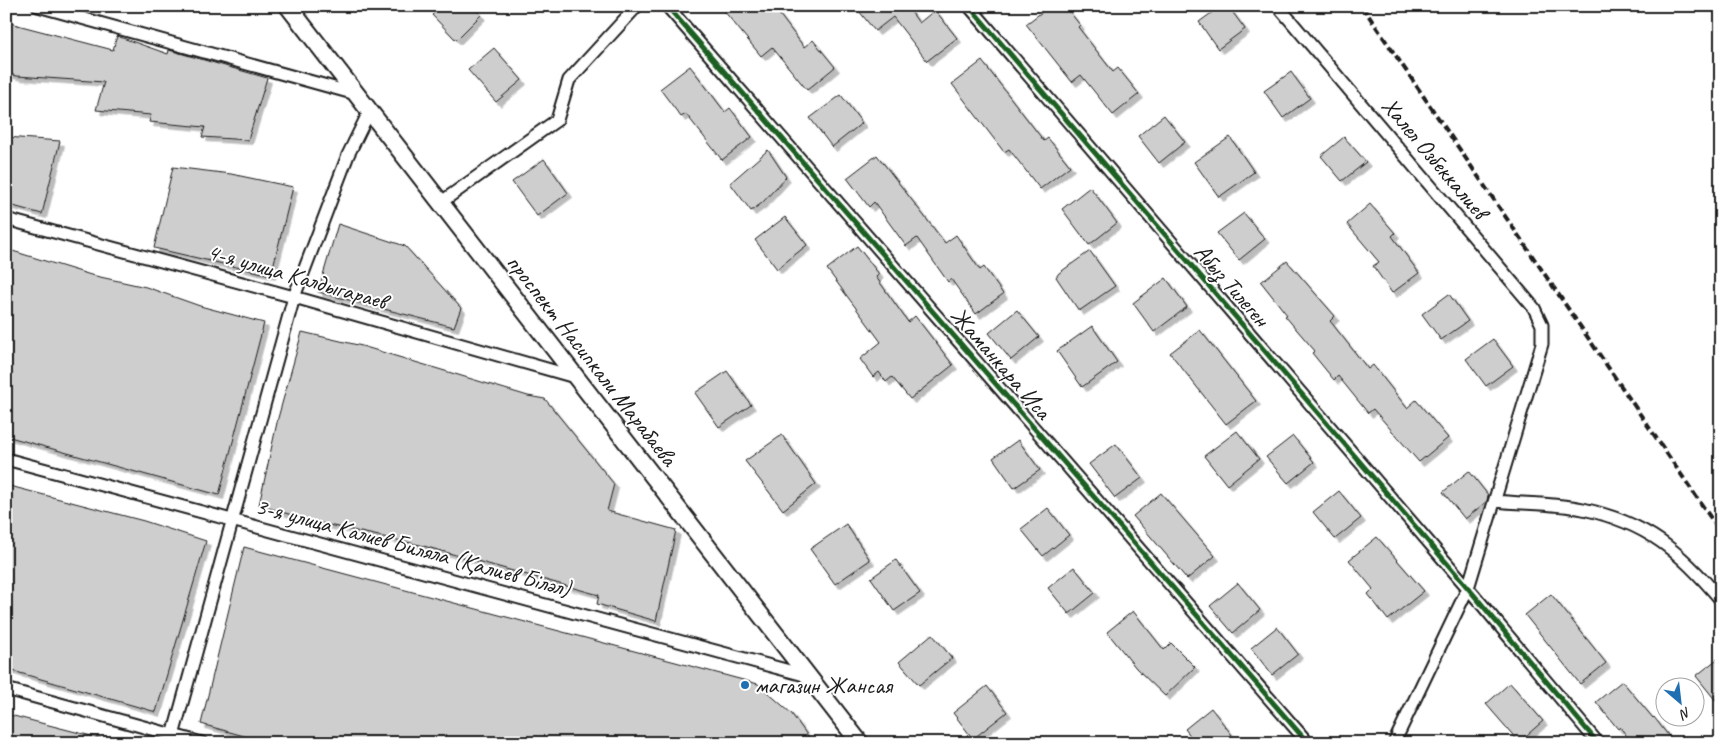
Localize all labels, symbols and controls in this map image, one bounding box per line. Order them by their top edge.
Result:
street label: Халел Озбеккалиев [1375,91,1497,228]
street label: 4-я улица Калдыгараев [204,236,395,317]
street label: Абыз Тилеген [1187,237,1278,335]
street label: проспект Насипкали Марабаева [500,248,685,473]
street label: Жаманкара Иса [944,301,1059,426]
street label: 3-я улица Калиев Биляла (Қалиев Біләл) [252,490,575,604]
place label: магазин Жансая [755,670,894,700]
north arrow [1654,676,1704,726]
marker: магазин Жансая [739,679,751,691]
text: N [1676,703,1694,724]

